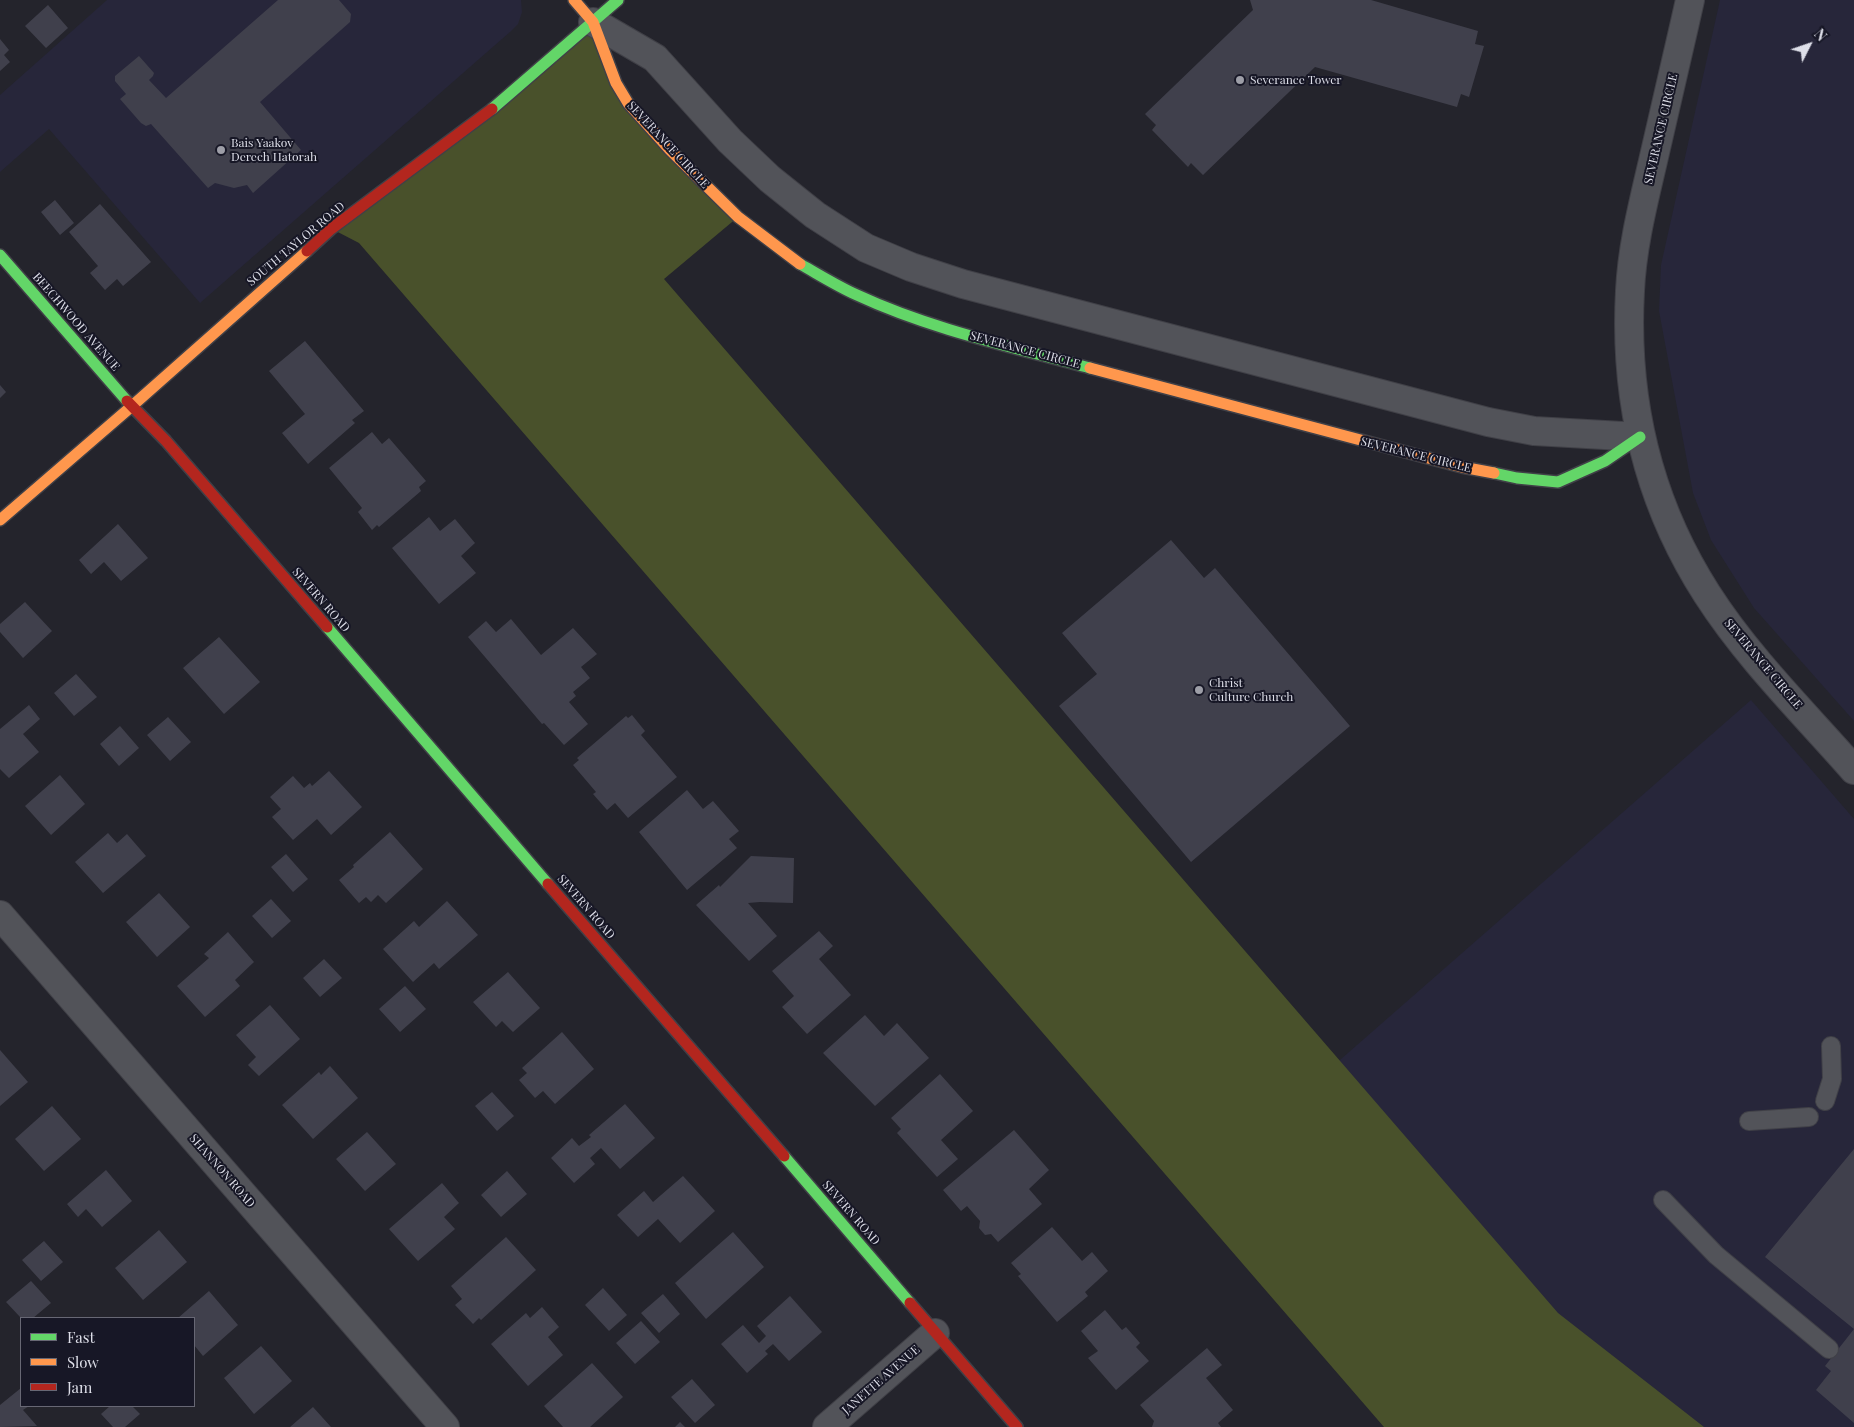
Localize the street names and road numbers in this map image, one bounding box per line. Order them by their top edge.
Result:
street label: SEVERANCE CIRCLE [1641,72,1681,186]
street label: SEVERANCE CIRCLE [624,99,712,191]
street label: SOUTH TAYLOR ROAD [244,199,348,289]
street label: BEECHWOOD AVENUE [30,270,122,374]
street label: SEVERANCE CIRCLE [968,328,1082,372]
street label: SEVERANCE CIRCLE [1359,434,1473,476]
street label: SEVERN ROAD [289,565,353,635]
street label: SEVERANCE CIRCLE [1721,616,1805,712]
street label: SEVERN ROAD [554,872,618,942]
street label: SHANNON ROAD [186,1131,258,1211]
street label: SEVERN ROAD [819,1178,883,1248]
street label: JANETTE AVENUE [839,1342,923,1418]

